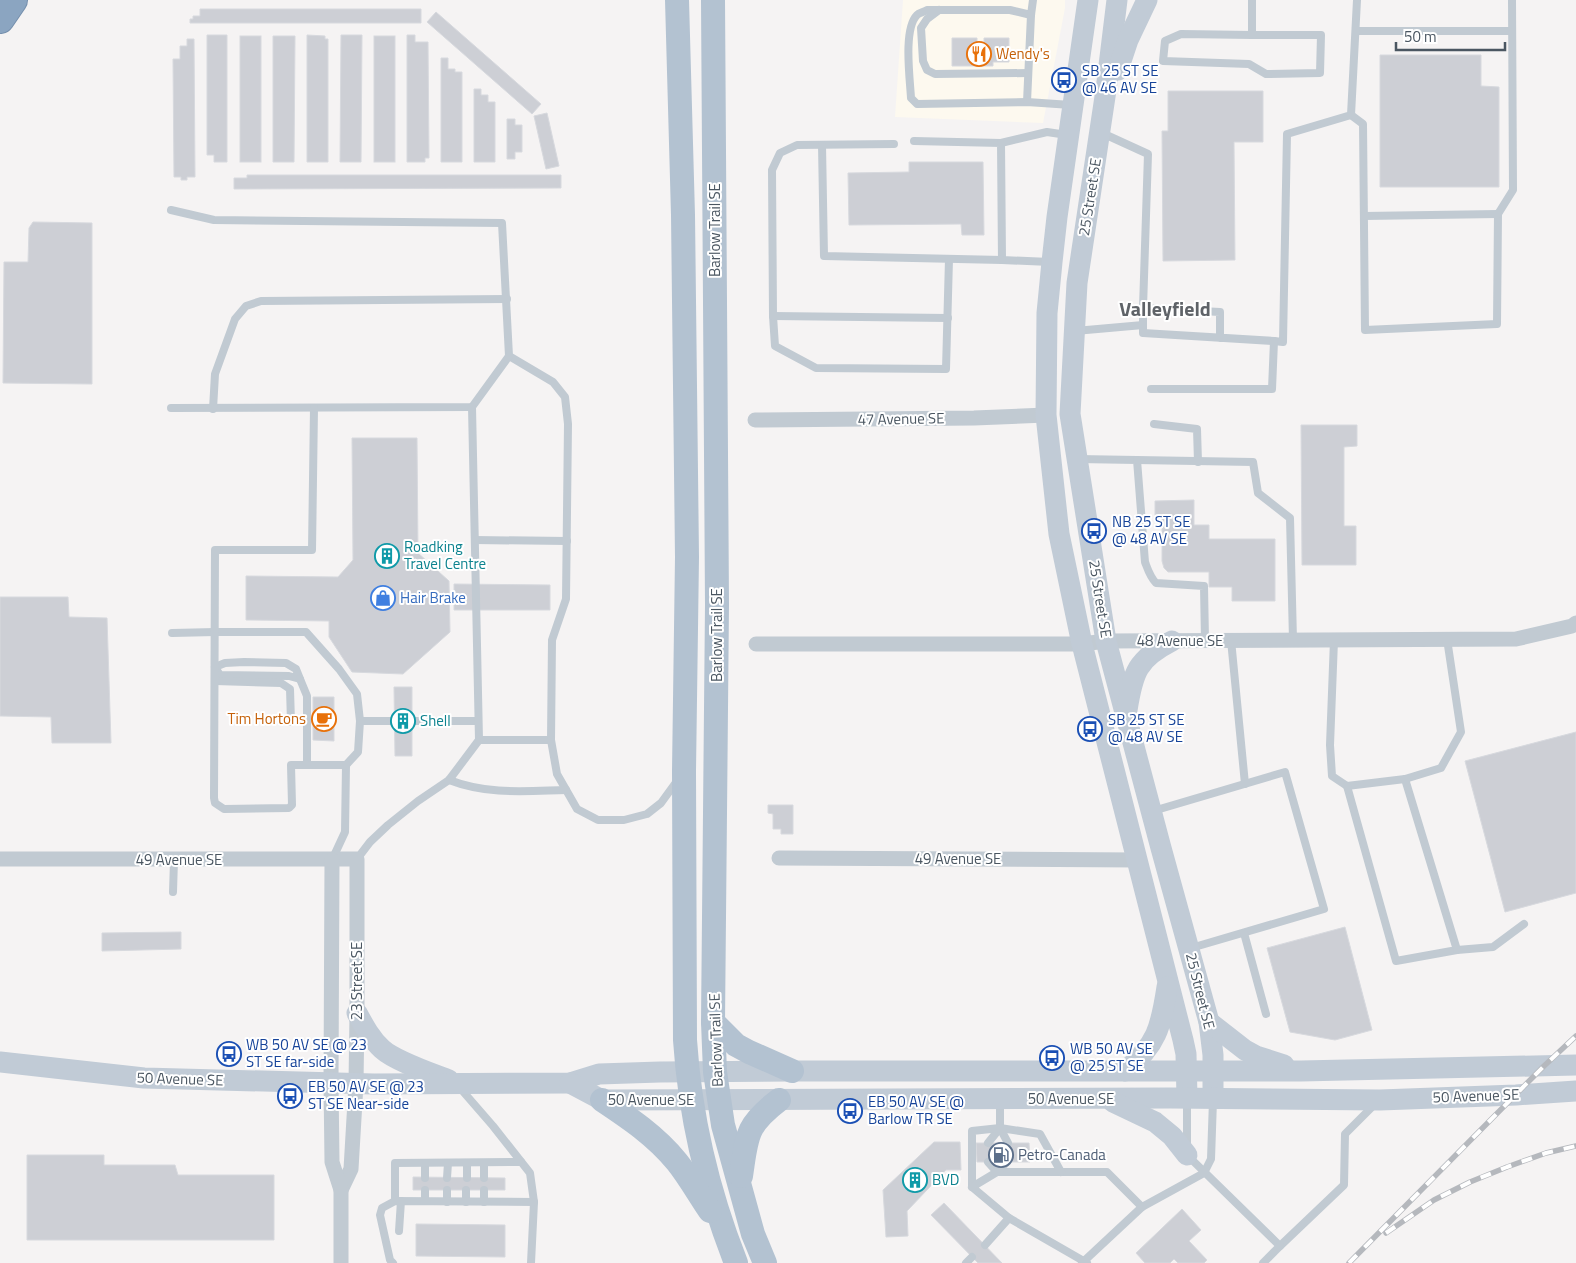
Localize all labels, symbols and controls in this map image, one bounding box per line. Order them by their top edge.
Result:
scale bar [1396,20,1505,52]
text: 50 m [1404,25,1437,48]
restaurant icon: Wendy's [966,41,992,67]
place label: Wendy's [996,42,1050,65]
place label: SB 25 ST SE @ 46 AV SE [1082,59,1159,99]
bus stop icon: SB 25 ST SE @ 46 AV SE [1051,67,1077,93]
street label: 25 Street SE [1072,156,1107,237]
street label: Barlow Trail SE [703,183,726,277]
district label: Valleyfield [1119,293,1211,324]
street label: 47 Avenue SE [857,406,945,431]
place label: NB 25 ST SE @ 48 AV SE [1112,510,1191,550]
bus stop icon: NB 25 ST SE @ 48 AV SE [1081,518,1107,544]
place label: Roadking Travel Centre [404,535,486,575]
building icon: Roadking Travel Centre [374,543,400,569]
street label: 25 Street SE [1083,558,1118,639]
shop icon: Hair Brake [370,585,396,611]
place label: Hair Brake [400,586,466,609]
street label: Barlow Trail SE [705,588,728,682]
street label: 48 Avenue SE [1137,629,1223,652]
cafe icon: Tim Hortons [311,706,337,732]
place label: Tim Hortons [228,707,306,730]
building icon: Shell [390,708,416,734]
place label: SB 25 ST SE @ 48 AV SE [1108,708,1185,748]
place label: Shell [420,709,451,732]
bus stop icon: SB 25 ST SE @ 48 AV SE [1077,716,1103,742]
street label: 49 Avenue SE [915,847,1001,870]
street label: 49 Avenue SE [136,848,222,871]
street label: 23 Street SE [345,942,368,1020]
street label: 25 Street SE [1180,950,1221,1032]
street label: Barlow Trail SE [702,993,729,1087]
place label: WB 50 AV SE @ 23 ST SE far-side [246,1033,367,1073]
place label: WB 50 AV SE @ 25 ST SE [1070,1037,1153,1077]
bus stop icon: WB 50 AV SE @ 23 ST SE far-side [216,1041,242,1067]
bus stop icon: WB 50 AV SE @ 25 ST SE [1039,1045,1065,1071]
street label: 50 Avenue SE [136,1065,224,1092]
place label: EB 50 AV SE @ 23 ST SE Near-side [308,1075,424,1115]
street label: 50 Avenue SE [1432,1082,1520,1109]
bus stop icon: EB 50 AV SE @ 23 ST SE Near-side [277,1083,303,1109]
street label: 50 Avenue SE [1028,1087,1114,1110]
street label: 50 Avenue SE [608,1088,694,1111]
place label: EB 50 AV SE @ Barlow TR SE [868,1090,964,1130]
bus stop icon: EB 50 AV SE @ Barlow TR SE [837,1098,863,1124]
fuel station icon: Petro-Canada [988,1142,1014,1168]
place label: Petro-Canada [1018,1143,1106,1166]
building icon: BVD [902,1167,928,1193]
place label: BVD [932,1168,959,1191]

